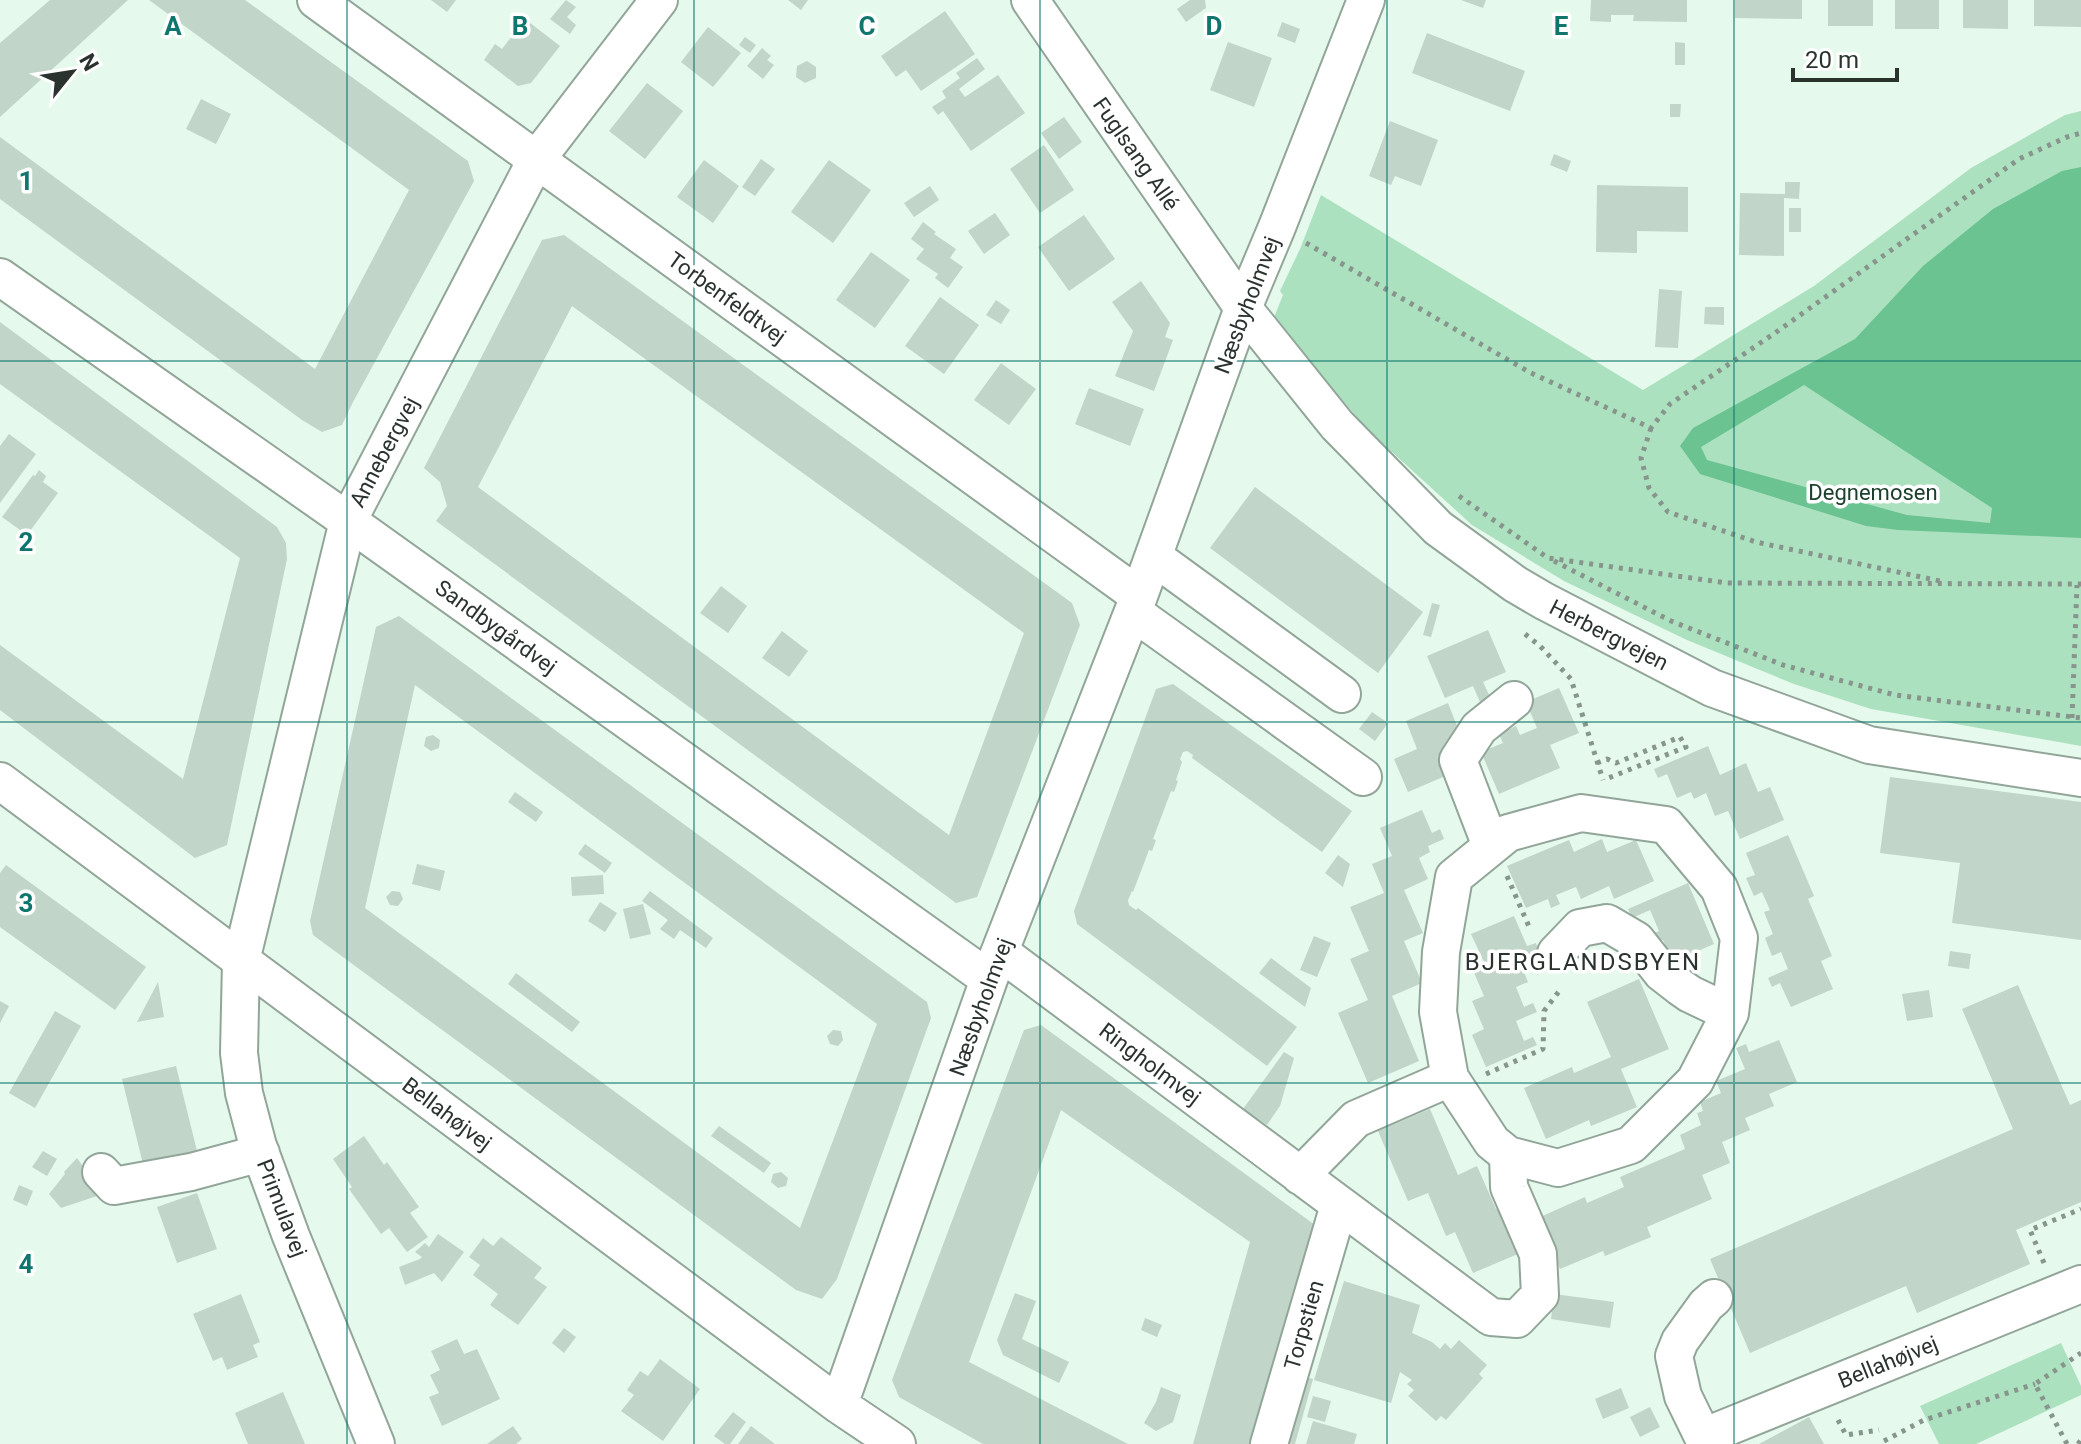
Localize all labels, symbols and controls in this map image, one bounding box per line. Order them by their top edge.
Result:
text: A [164,11,182,41]
text: B [512,11,528,41]
text: C [858,11,876,41]
text: D [1206,11,1222,41]
text: E [1554,11,1569,41]
north arrow [32,32,112,112]
scale bar [1793,32,1897,82]
text: 20 m [1805,46,1859,74]
text: N [74,49,104,75]
street label: Fuglsang Allé [1088,93,1184,215]
text: 1 [19,166,33,196]
street label: Næsbyholmvej [1209,233,1285,377]
street label: Torbenfeldtvej [663,247,791,349]
street label: Annebergvej [344,393,424,511]
park label: Degnemosen [1808,480,1938,505]
text: 2 [19,527,33,557]
street label: Sandbygårdvej [431,575,561,679]
street label: Herbergvejen [1546,594,1672,676]
text: 3 [19,888,33,918]
street label: Næsbyholmvej [944,935,1018,1079]
district label: BJERGLANDSBYEN [1465,948,1701,976]
street label: Ringholmvej [1094,1018,1206,1110]
street label: Bellahøjvej [397,1072,497,1156]
street label: Primulavej [252,1156,312,1260]
text: 4 [19,1249,34,1279]
street label: Torpstien [1279,1277,1329,1373]
street label: Bellahøjvej [1834,1331,1942,1393]

